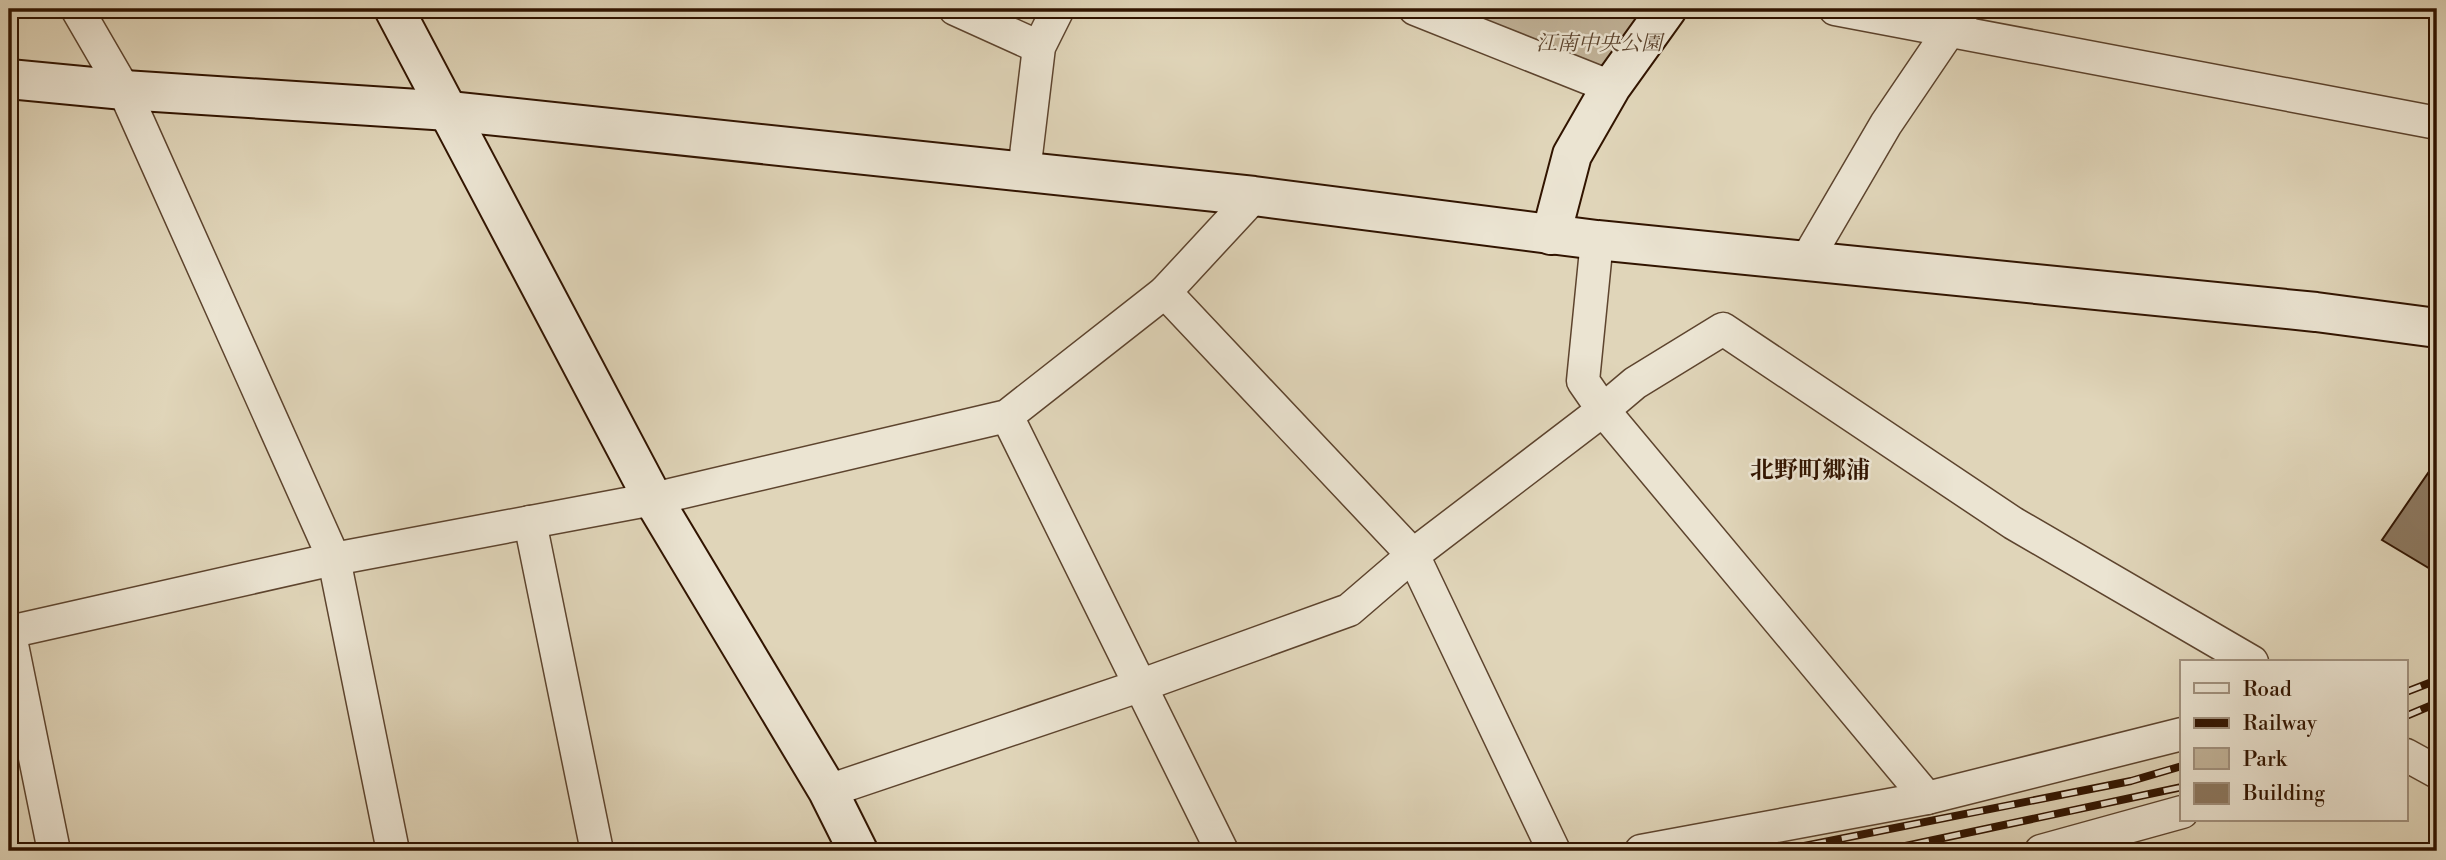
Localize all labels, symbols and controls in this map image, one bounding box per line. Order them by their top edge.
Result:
park label: 江南中央公園 [1536,31,1665,57]
district label: 北野町郷浦 [1750,456,1870,486]
legend [2180,660,2408,822]
text: Road [2243,677,2292,703]
text: Railway [2243,711,2318,737]
text: Park [2243,747,2288,773]
text: Building [2242,781,2325,807]

